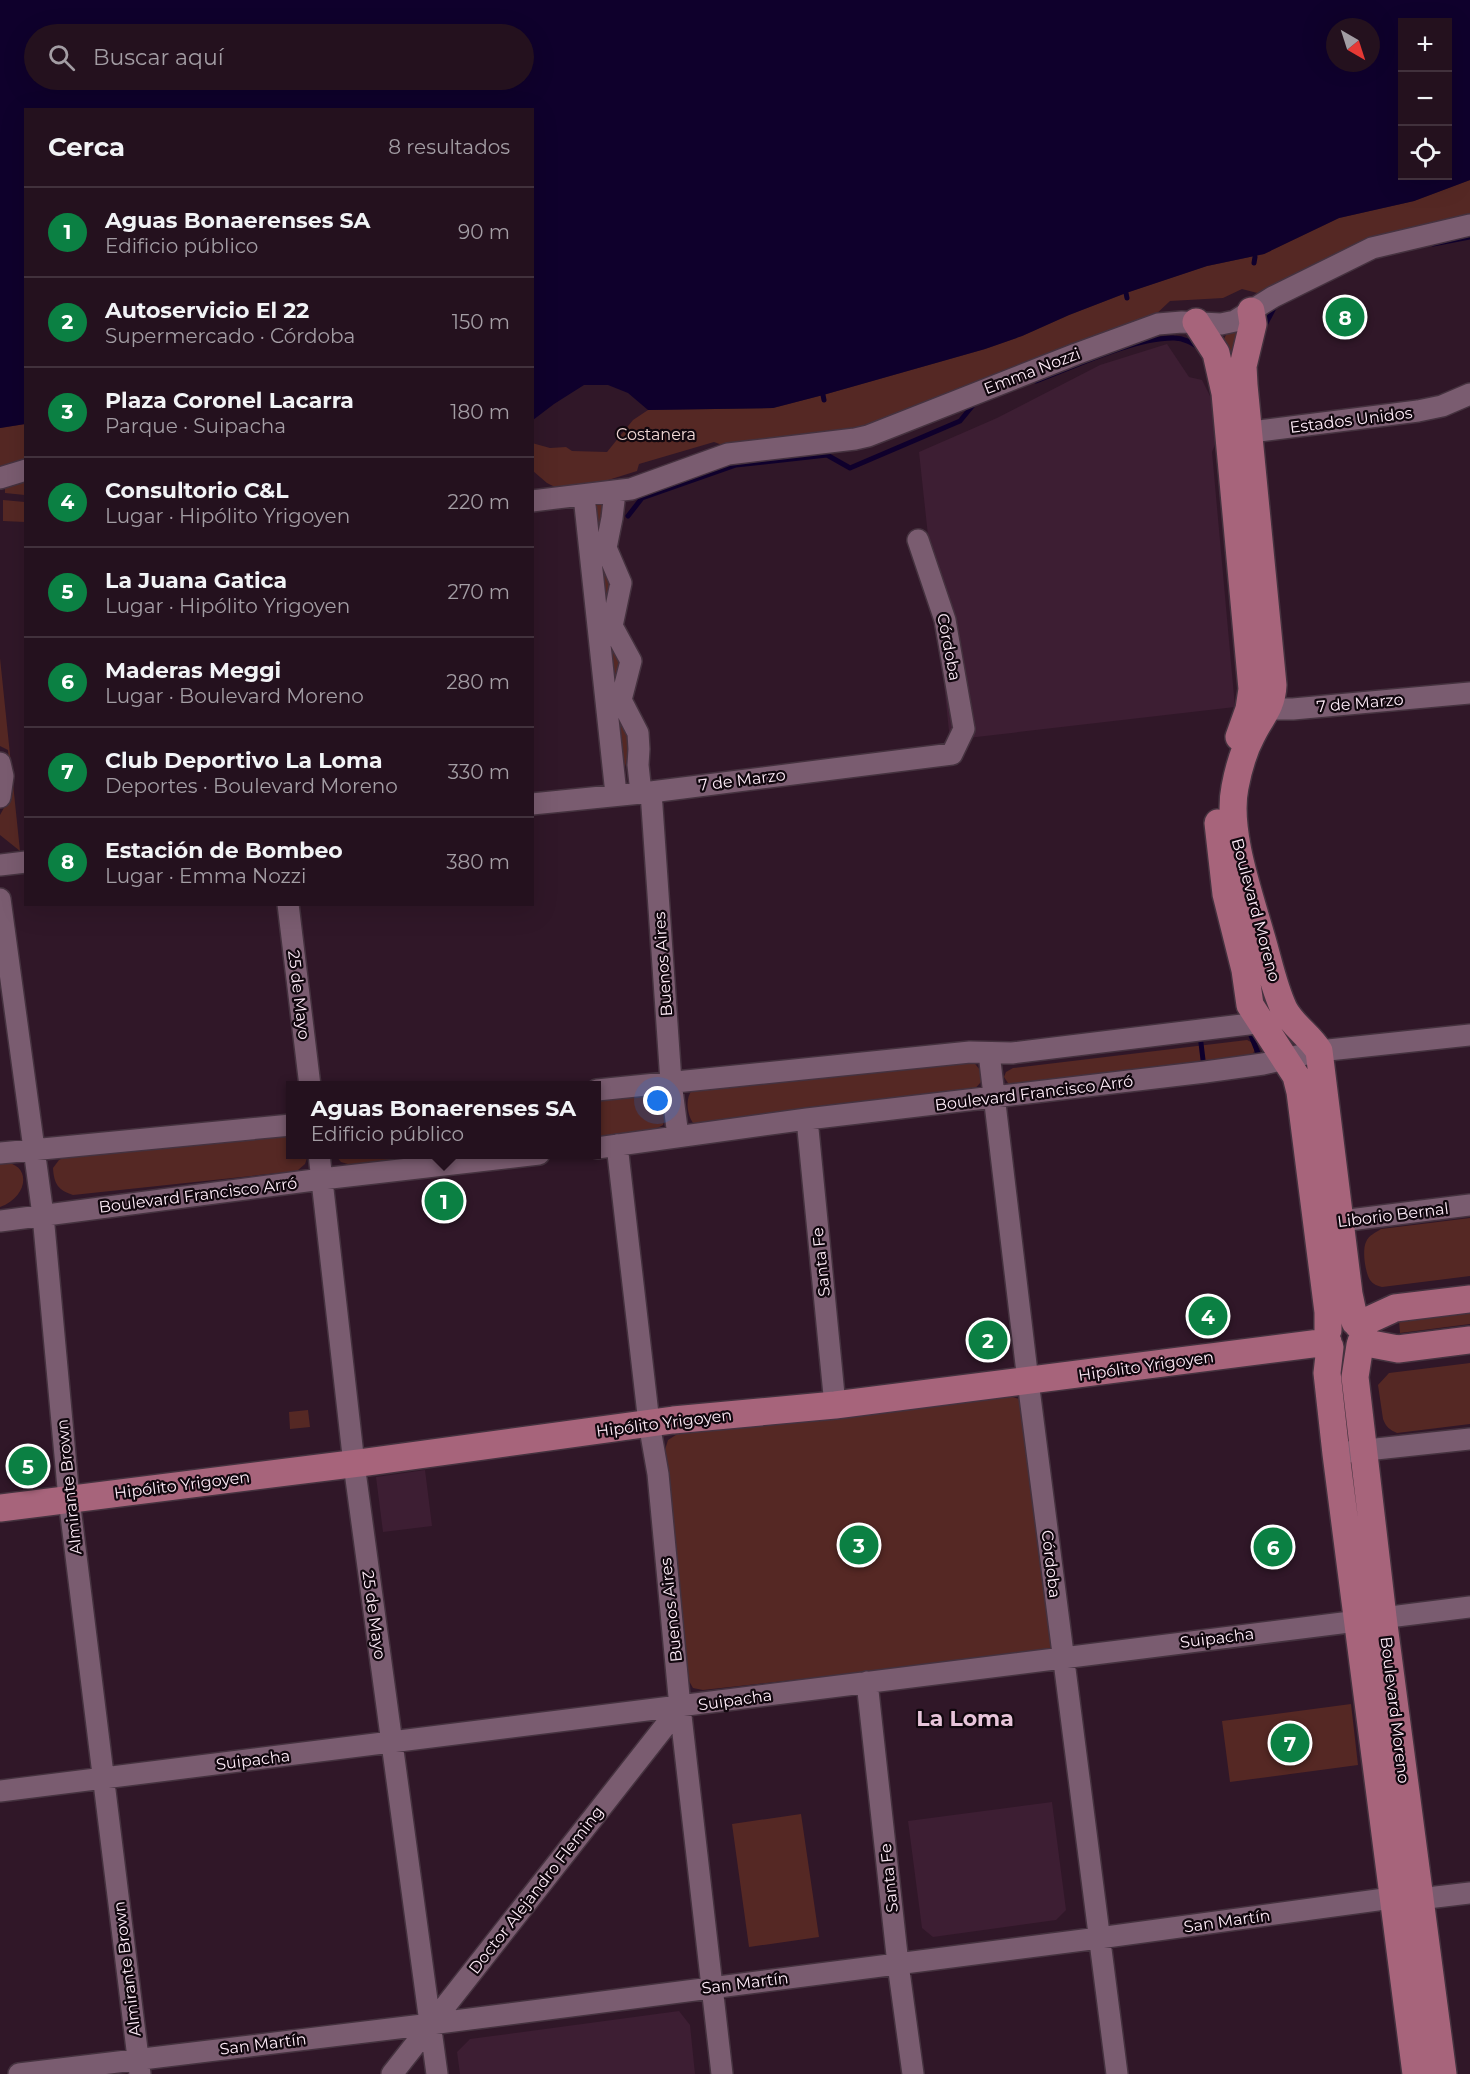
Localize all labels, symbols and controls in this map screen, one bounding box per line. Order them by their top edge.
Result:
north arrow [1326,18,1380,72]
map controls [1398,18,1452,180]
button: + [1398,18,1452,72]
search box [24,24,534,90]
icon: search [45,41,78,74]
text: Buscar aquí [93,44,224,71]
button: − [1398,72,1452,126]
button: locate [1398,126,1452,180]
text: Cerca [48,131,125,163]
text: 8 resultados [388,135,510,159]
text: Aguas Bonaerenses SA [105,207,370,234]
text: 1 [64,220,71,244]
text: 90 m [458,220,510,244]
text: Edificio público [105,234,258,258]
pin: 8 [1326,294,1364,340]
text: Autoservicio El 22 [105,297,309,324]
text: 2 [62,310,73,334]
text: 150 m [452,310,510,334]
text: Supermercado · Córdoba [105,324,355,348]
street label: Emma Nozzi [981,344,1083,398]
text: Plaza Coronel Lacarra [105,387,354,414]
text: 3 [62,400,73,424]
text: 180 m [450,400,510,424]
street label: Estados Unidos [1289,403,1414,437]
text: Parque · Suipacha [105,414,286,438]
park label: Costanera [616,425,696,444]
text: Consultorio C&L [105,477,289,504]
text: 4 [61,490,74,514]
text: 220 m [448,490,510,514]
text: Lugar · Hipólito Yrigoyen [105,504,350,528]
text: La Juana Gatica [105,567,287,594]
text: 5 [62,580,73,604]
text: 270 m [448,580,510,604]
text: Lugar · Hipólito Yrigoyen [105,594,350,618]
street label: Córdoba [933,612,965,682]
text: Maderas Meggi [105,657,281,684]
text: 6 [61,670,74,694]
text: 280 m [446,670,510,694]
text: Lugar · Boulevard Moreno [105,684,364,708]
street label: 7 de Marzo [1316,690,1404,716]
text: Club Deportivo La Loma [105,747,383,774]
text: 7 [61,760,74,784]
text: 330 m [448,760,510,784]
street label: 7 de Marzo [697,765,787,795]
text: Deportes · Boulevard Moreno [105,774,398,798]
street label: Boulevard Moreno [1228,836,1284,984]
text: Estación de Bombeo [105,837,343,864]
text: 8 [61,850,74,874]
text: 380 m [446,850,510,874]
text: Lugar · Emma Nozzi [105,864,306,888]
street label: Buenos Aires [650,911,676,1017]
street label: 25 de Mayo [284,949,314,1041]
street label: Boulevard Francisco Arró [934,1071,1134,1115]
popup [286,1081,601,1159]
your location [643,1086,672,1115]
text: Aguas Bonaerenses SA [311,1095,576,1122]
text: Edificio público [311,1122,464,1146]
street label: Boulevard Francisco Arró [98,1173,298,1217]
pin: 1 [424,1178,464,1224]
street label: Liborio Bernal [1336,1199,1450,1231]
street label: Santa Fe [808,1226,834,1298]
pin: 4 [1188,1294,1228,1338]
pin: 2 [968,1318,1008,1362]
street label: Hipólito Yrigoyen [1077,1347,1215,1385]
street label: Hipólito Yrigoyen [595,1405,733,1441]
street label: Almirante Brown [52,1418,86,1556]
pin: 5 [9,1444,48,1488]
street label: Hipólito Yrigoyen [113,1467,251,1503]
pin: 3 [840,1522,878,1568]
pin: 6 [1254,1524,1292,1570]
street label: Córdoba [1037,1529,1065,1599]
street label: Buenos Aires [656,1557,686,1663]
street label: 25 de Mayo [358,1569,390,1661]
street label: Suipacha [1179,1624,1255,1652]
street label: Boulevard Moreno [1377,1636,1413,1784]
street label: Suipacha [697,1685,773,1715]
district label: La Loma [916,1705,1014,1732]
pin: 7 [1270,1720,1310,1766]
street label: Suipacha [215,1746,291,1774]
street label: Doctor Alejandro Fleming [465,1802,607,1978]
street label: Santa Fe [876,1842,902,1914]
street label: Almirante Brown [109,1900,145,2038]
street label: San Martín [1182,1906,1272,1936]
street label: San Martín [701,1968,789,1998]
street label: San Martín [219,2029,307,2059]

